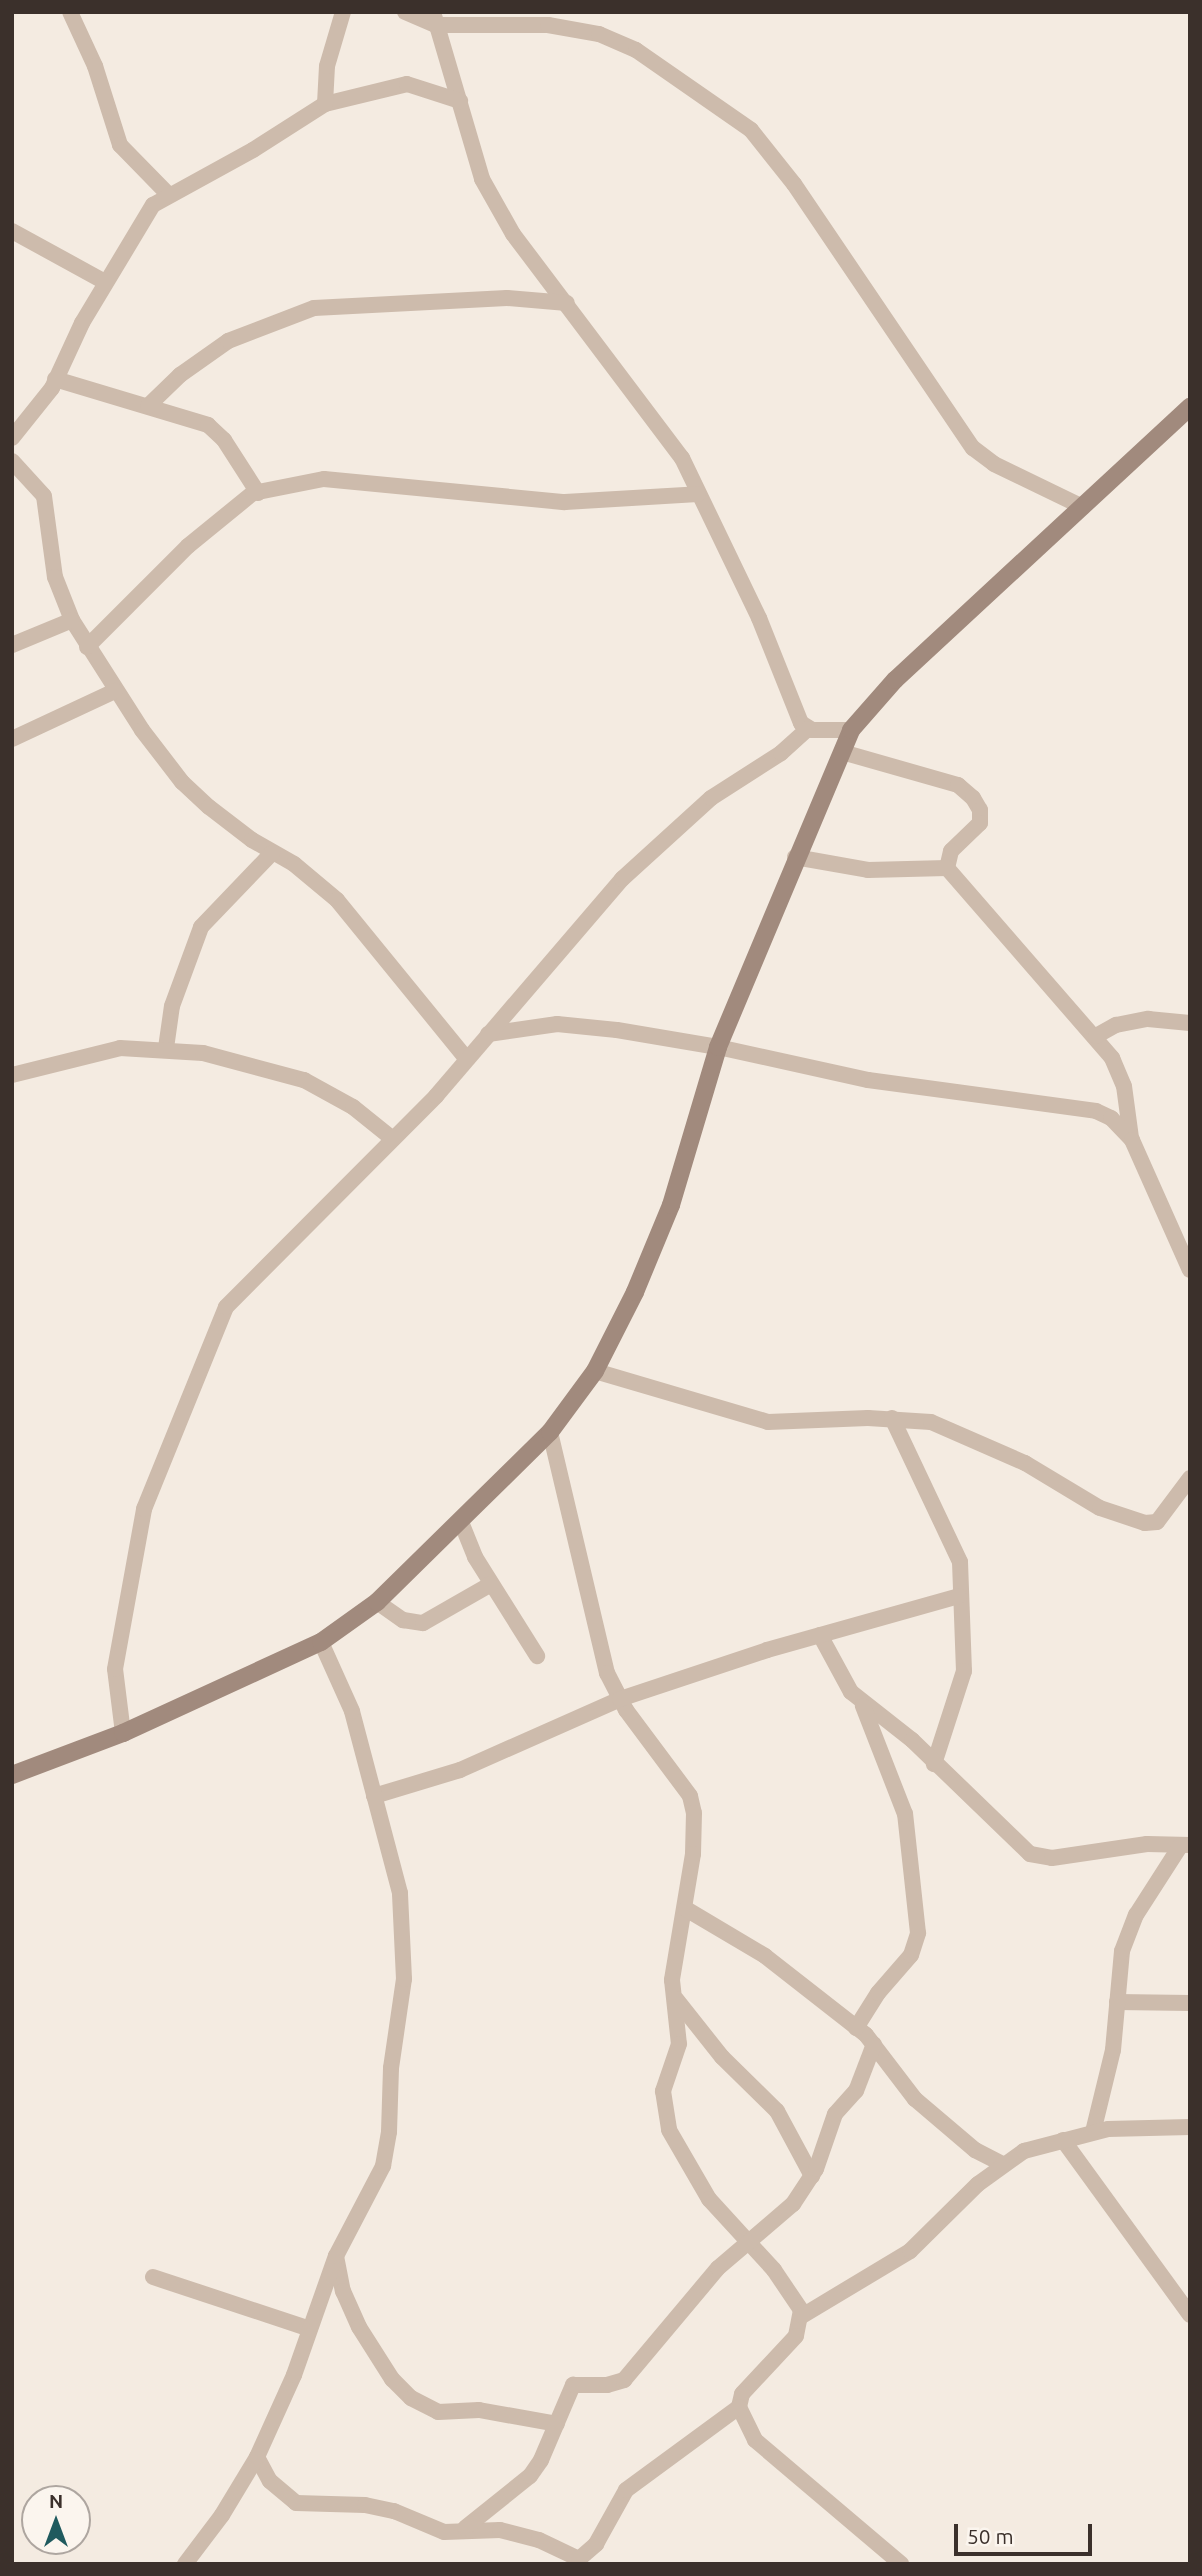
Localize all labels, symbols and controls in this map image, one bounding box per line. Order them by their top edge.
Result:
north arrow [21,2485,91,2555]
text: N [49,2490,63,2512]
scale bar [957,2510,1095,2554]
text: 50 m [967,2524,1014,2548]

